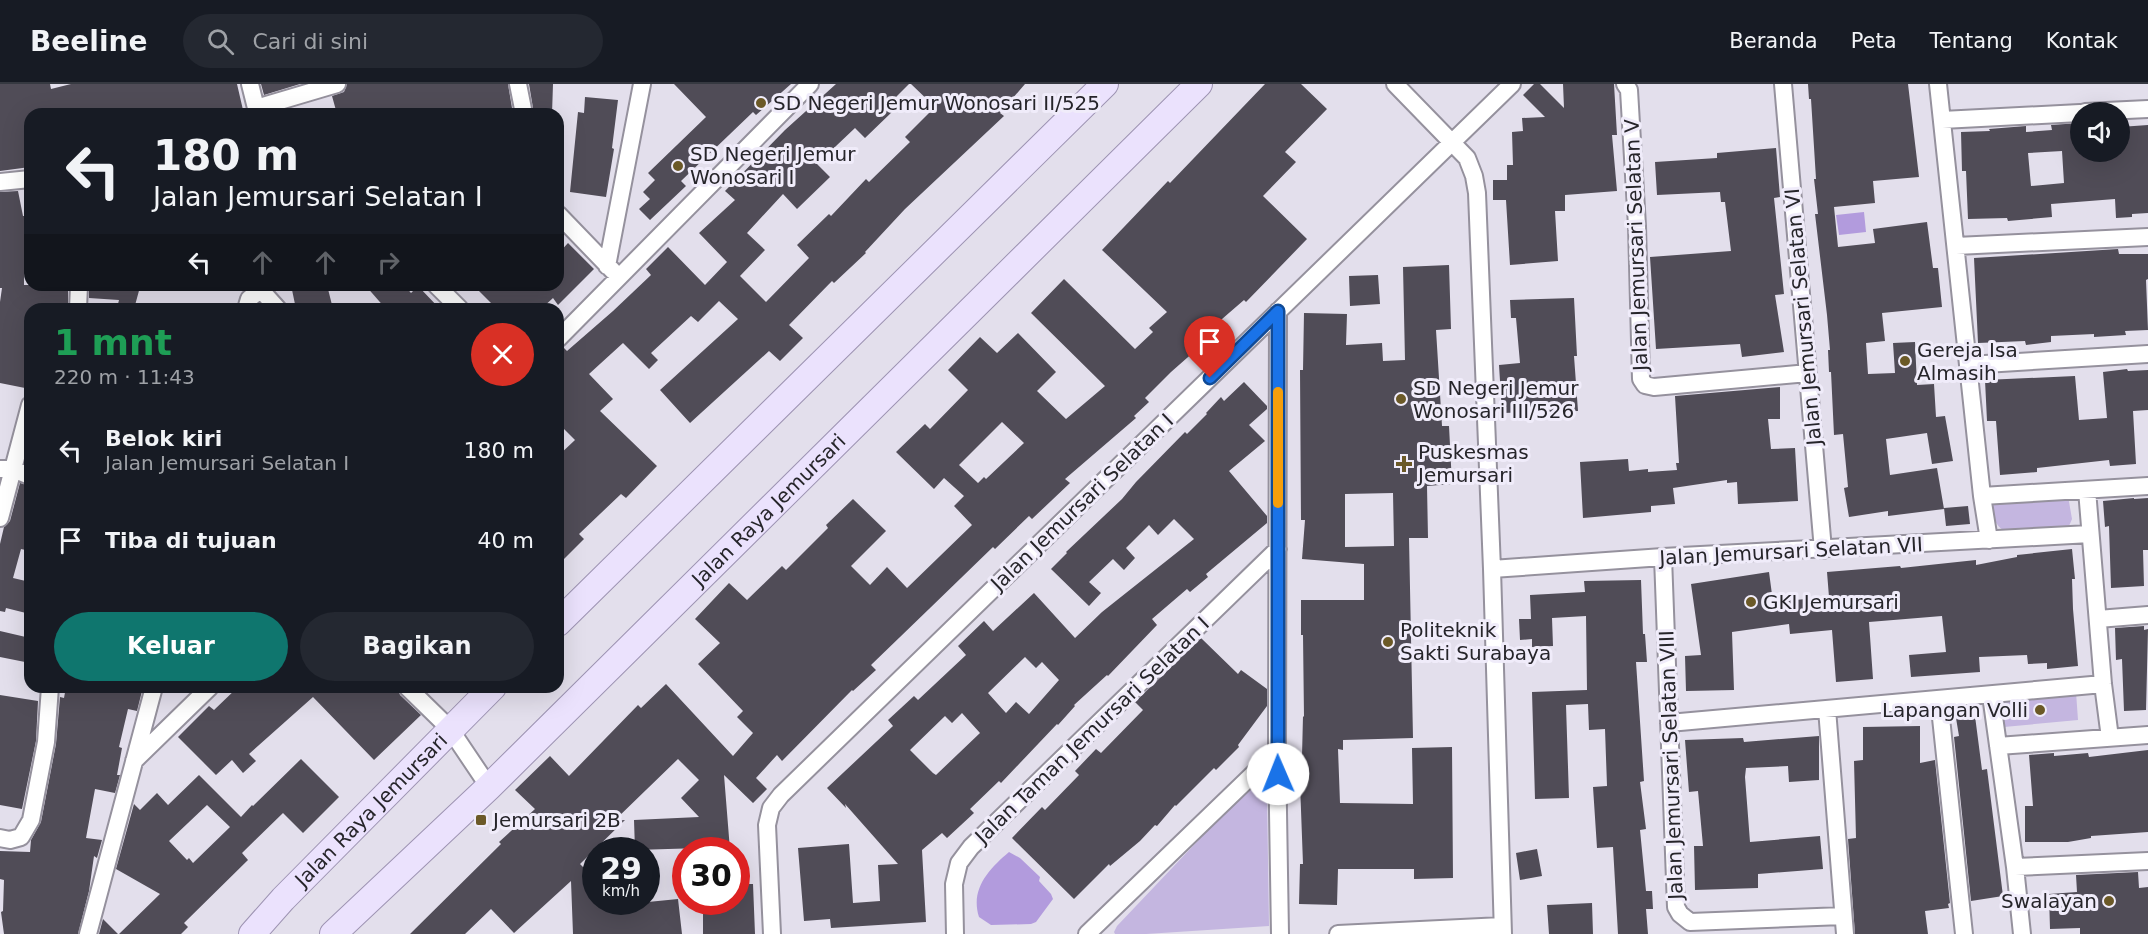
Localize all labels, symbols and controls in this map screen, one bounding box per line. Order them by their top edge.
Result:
search box [183,14,603,68]
text: Beeline [30,25,147,58]
icon: search [204,25,237,58]
text: Cari di sini [252,29,368,54]
text: Beranda [1729,29,1818,53]
text: Peta [1851,29,1897,53]
text: Tentang [1930,29,2013,53]
text: Kontak [2046,29,2118,53]
place label: SD Negeri Jemur Wonosari II/525 [773,91,1100,115]
marker: SD Negeri Jemur Wonosari II/525 [754,96,768,110]
map controls [2070,102,2130,162]
button: sound [2070,102,2130,162]
street label: Jalan Jemursari Selatan V [1620,118,1652,373]
text: 180 m [153,131,299,180]
icon: left [54,132,132,210]
place label: SD Negeri Jemur Wonosari I [690,142,856,189]
marker: SD Negeri Jemur Wonosari I [671,159,685,173]
text: Jalan Jemursari Selatan I [153,181,483,212]
street label: Jalan Jemursari Selatan VI [1780,187,1826,449]
icon: left [183,246,216,279]
icon: ahead [246,246,279,279]
icon: ahead [309,246,342,279]
icon: right [372,246,405,279]
pin [1184,316,1235,378]
text: 1 mnt [54,322,172,363]
button: close [471,323,534,386]
icon: arrive [1193,325,1226,358]
place label: Gereja Isa Almasih [1917,338,2018,385]
marker: Gereja Isa Almasih [1898,354,1912,368]
text: 220 m · 11:43 [54,365,195,389]
place label: SD Negeri Jemur Wonosari III/526 [1413,376,1579,423]
marker: SD Negeri Jemur Wonosari III/526 [1394,392,1408,406]
street label: Jalan Jemursari Selatan I [984,409,1178,597]
text: Belok kiri [105,426,222,451]
street label: Jalan Raya Jemursari [686,429,850,593]
icon: left [54,434,87,467]
text: 180 m [464,438,534,463]
place label: Puskesmas Jemursari [1416,440,1529,487]
text: Jalan Jemursari Selatan I [105,451,349,475]
marker: Puskesmas Jemursari [1395,455,1413,473]
icon: arrive [54,524,87,557]
text: Tiba di tujuan [105,528,277,553]
text: 40 m [478,528,534,553]
street label: Jalan Jemursari Selatan VII [1657,532,1923,570]
place label: GKI Jemursari [1763,590,1899,614]
marker: GKI Jemursari [1744,595,1758,609]
button: Keluar [54,612,288,681]
button: Bagikan [300,612,534,681]
street label: Jalan Taman Jemursari Selatan I [969,612,1214,850]
place label: Politeknik Sakti Surabaya [1400,618,1551,665]
street label: Jalan Jemursari Selatan VIII [1654,630,1688,902]
marker: Politeknik Sakti Surabaya [1381,635,1395,649]
place label: Lapangan Volli [1882,698,2028,722]
marker: Lapangan Volli [2033,703,2047,717]
street label: Jalan Raya Jemursari [289,728,452,893]
position arrow [1246,742,1310,806]
place label: Jemursari 2B [491,808,621,832]
marker: Jemursari 2B [474,813,488,827]
speed limit sign: 30 [672,837,750,915]
text: 29 [600,851,642,886]
text: km/h [602,882,640,900]
place label: Swalayan [2001,889,2097,913]
marker: Swalayan [2102,894,2116,908]

